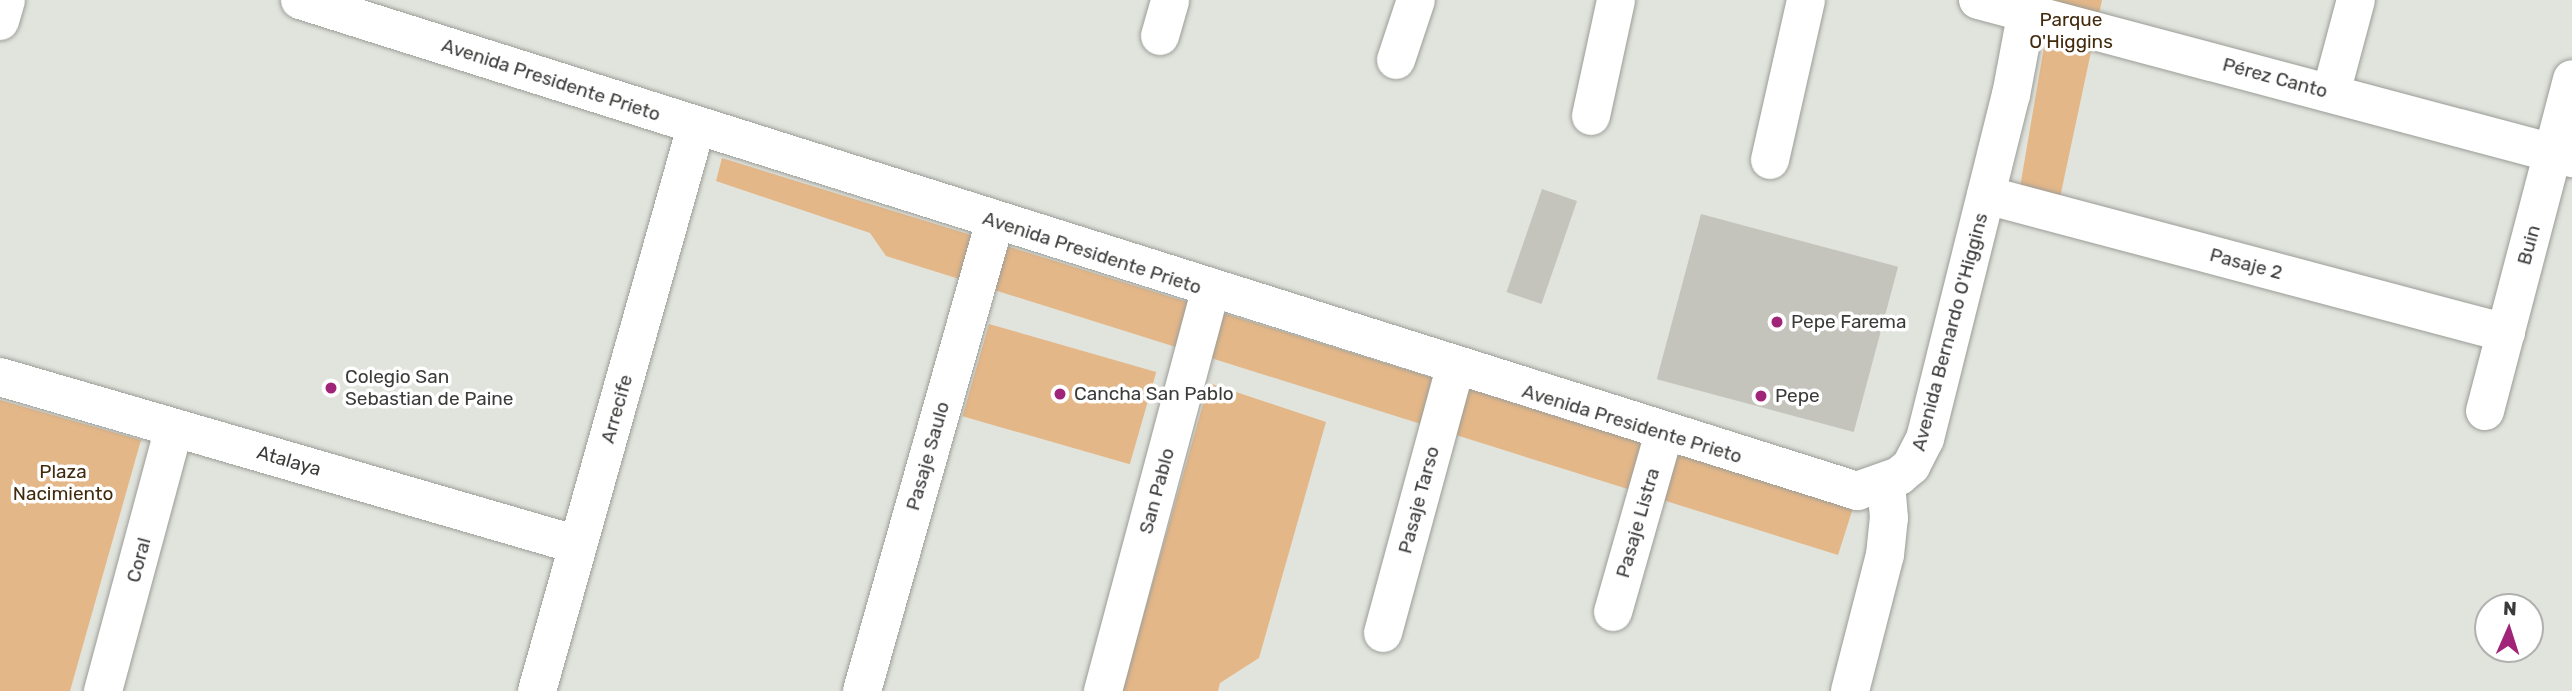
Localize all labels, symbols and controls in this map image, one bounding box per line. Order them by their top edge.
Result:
park label: Parque O'Higgins [2029,9,2113,53]
street label: Avenida Presidente Prieto [439,34,663,126]
street label: Pérez Canto [2220,53,2330,103]
street label: Avenida Presidente Prieto [980,207,1204,299]
street label: Avenida Bernardo O'Higgins [1907,210,1993,454]
street label: Buin [2513,223,2545,267]
street label: Pasaje 2 [2207,243,2285,285]
place label: Pepe Farema [1791,311,1906,333]
marker: Pepe Farema [1769,314,1785,330]
place label: Colegio San Sebastian de Paine [345,366,513,410]
street label: Arrecife [596,372,638,446]
marker: Colegio San Sebastian de Paine [323,380,339,396]
street label: Avenida Presidente Prieto [1519,380,1745,468]
place label: Cancha San Pablo [1074,383,1234,405]
place label: Pepe [1775,385,1820,407]
marker: Cancha San Pablo [1052,386,1068,402]
marker: Pepe [1753,388,1769,404]
street label: Pasaje Saulo [902,399,954,513]
street label: Atalaya [254,441,324,481]
street label: Pasaje Tarso [1394,444,1444,556]
street label: San Pablo [1135,446,1179,536]
park label: Plaza Nacimiento [13,461,113,505]
street label: Pasaje Listra [1611,466,1665,580]
street label: Coral [122,535,156,585]
north arrow [2474,593,2544,663]
text: N [2503,597,2517,620]

